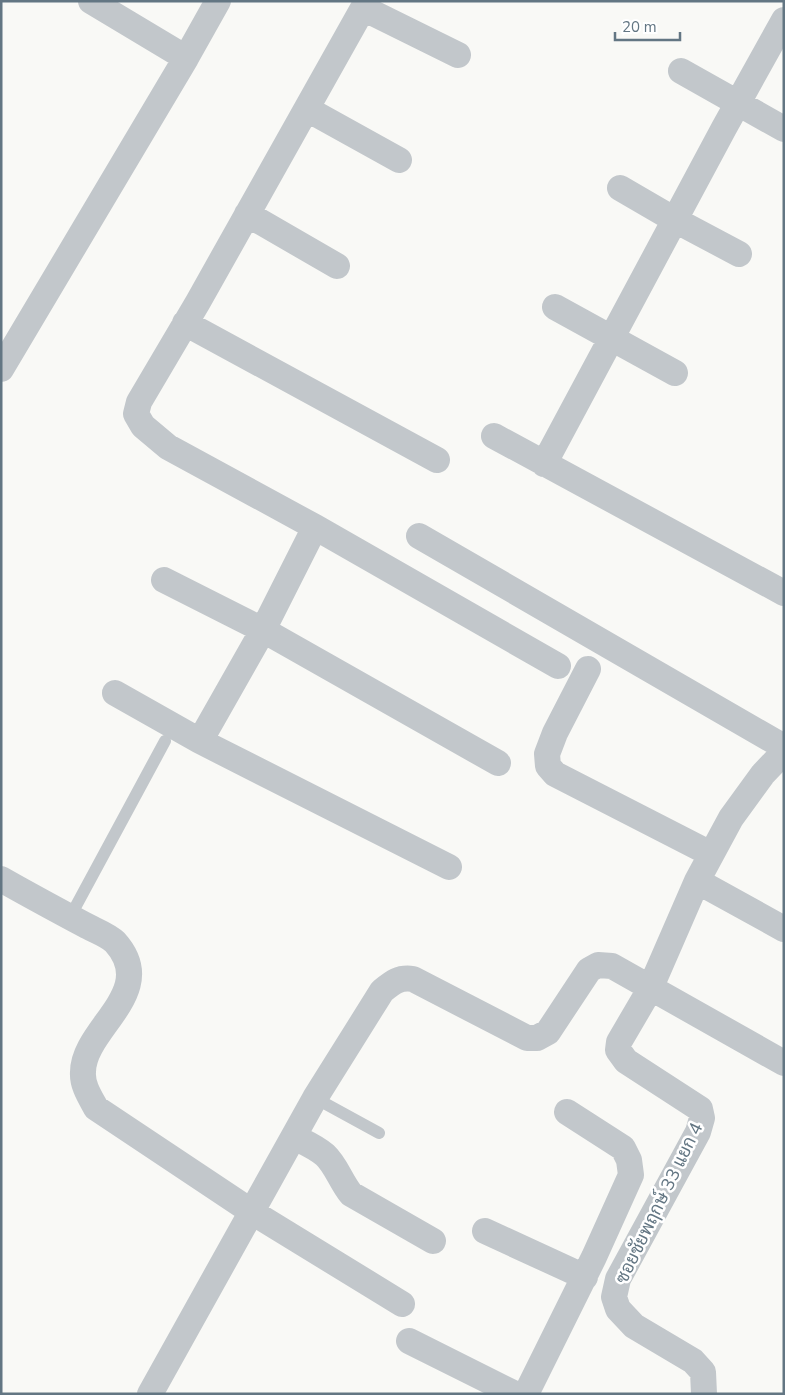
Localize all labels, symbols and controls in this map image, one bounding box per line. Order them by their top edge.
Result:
scale bar [615,10,680,42]
text: 20 m [622,17,657,37]
street label: ซอยชัยพฤกษ์ 33 แยก 4 [609,1118,709,1288]

